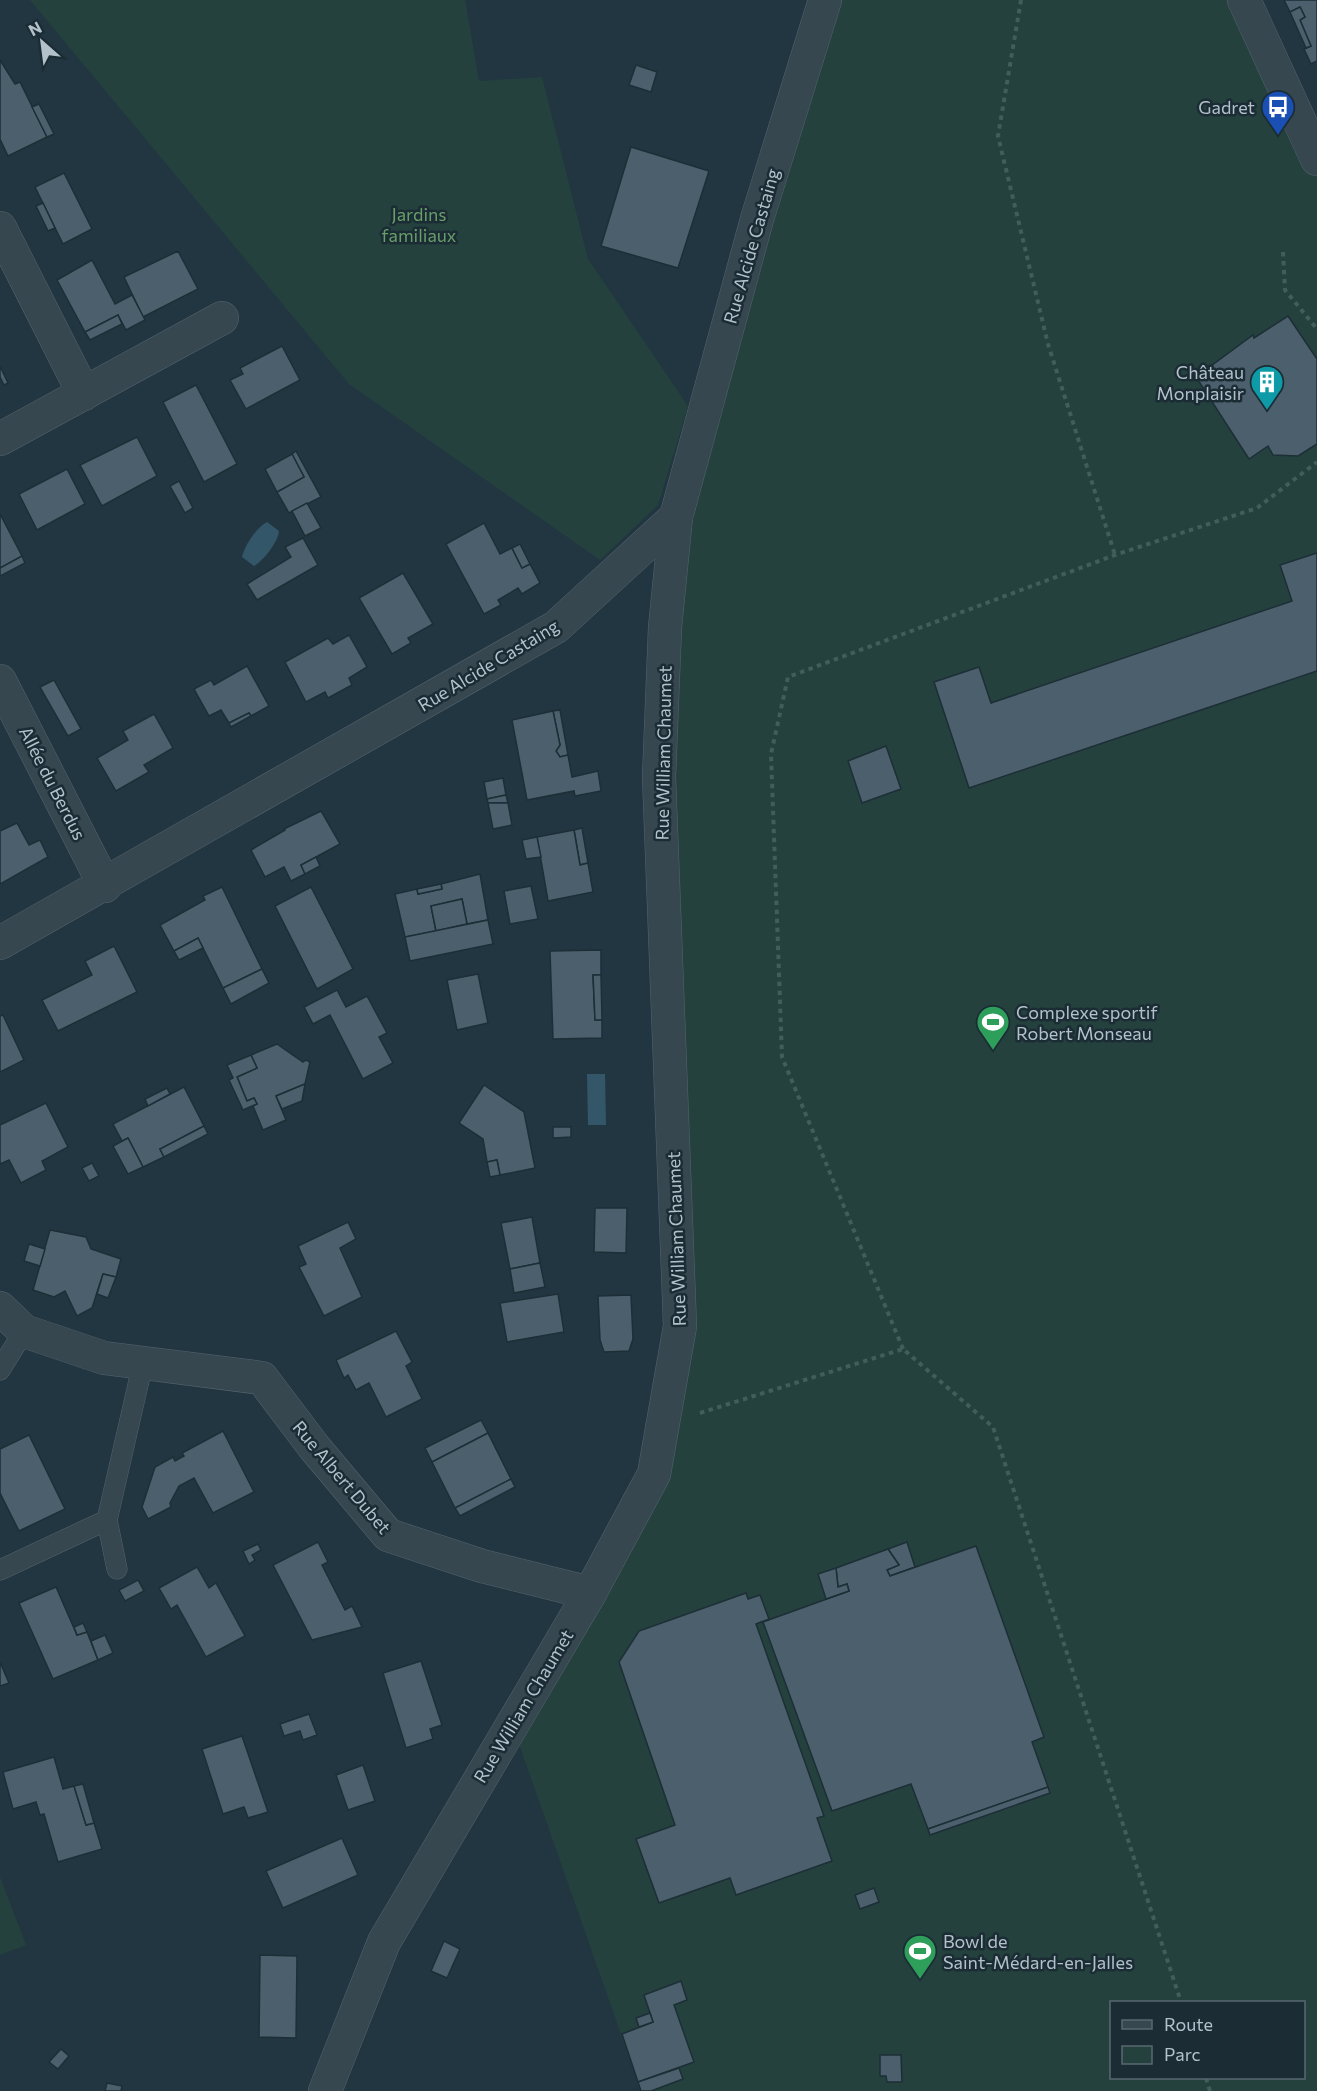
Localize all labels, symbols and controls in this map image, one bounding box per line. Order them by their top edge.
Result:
north arrow [12,12,72,72]
text: N [25,17,44,40]
bus stop icon: Gadret [1260,89,1296,136]
place label: Gadret [1198,96,1255,118]
street label: Rue Alcide Castaing [718,166,784,326]
park label: Jardins familiaux [382,203,457,246]
place label: Château Monplaisir [1156,361,1244,404]
building icon: Château Monplaisir [1249,364,1285,411]
street label: Rue Alcide Castaing [414,614,563,716]
street label: Rue William Chaumet [650,665,676,841]
street label: Allée du Berdus [15,723,91,843]
place label: Complexe sportif Robert Monseau [1016,1001,1158,1044]
sports icon: Complexe sportif Robert Monseau [975,1004,1011,1051]
street label: Rue William Chaumet [662,1151,690,1327]
street label: Rue Albert Dubet [288,1416,396,1538]
street label: Rue William Chaumet [469,1625,577,1787]
place label: Bowl de Saint-Médard-en-Jalles [943,1930,1133,1973]
sports icon: Bowl de Saint-Médard-en-Jalles [902,1933,938,1980]
legend [1110,2001,1305,2079]
text: Route [1164,2013,1213,2035]
text: Parc [1164,2043,1201,2065]

